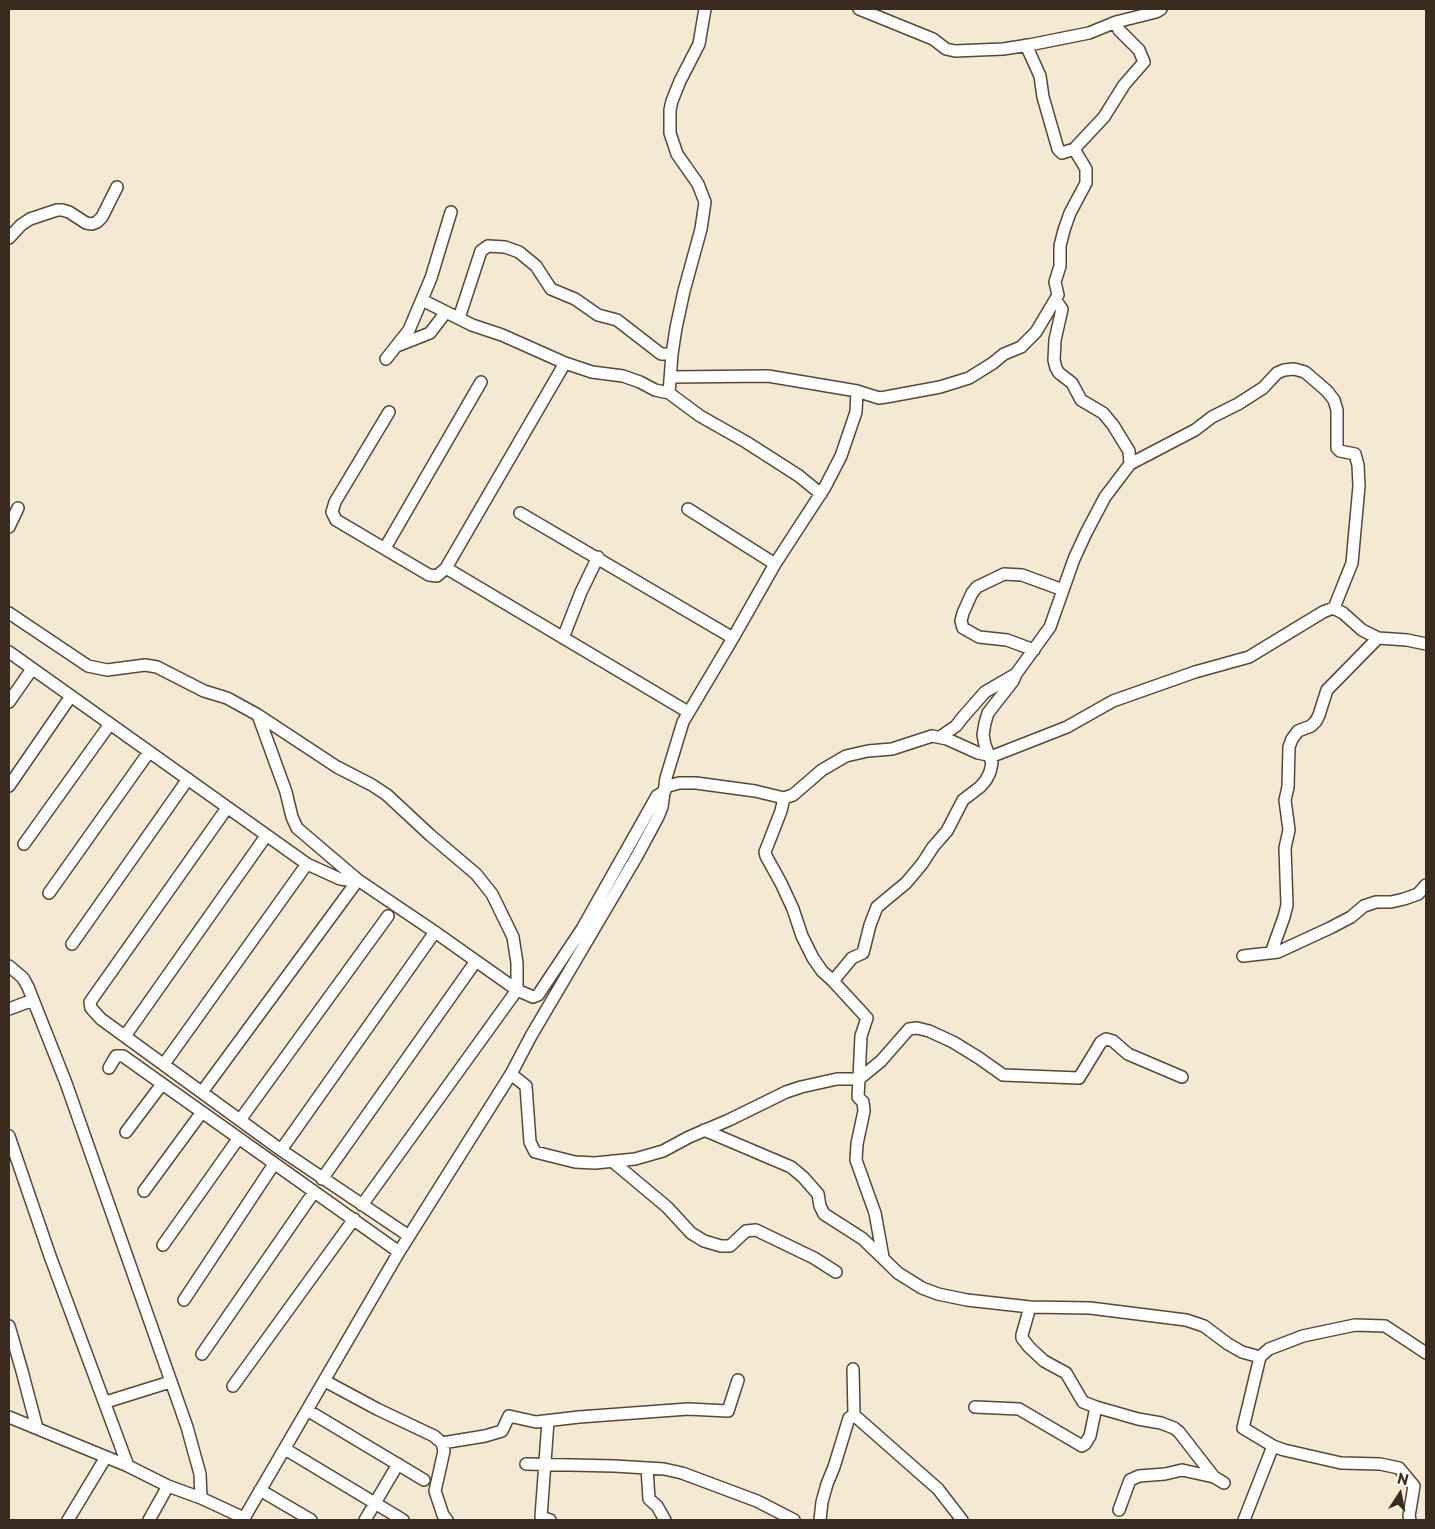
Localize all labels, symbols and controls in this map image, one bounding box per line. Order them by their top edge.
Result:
text: N [1396,1467,1410,1490]
north arrow [1375,1469,1425,1519]

